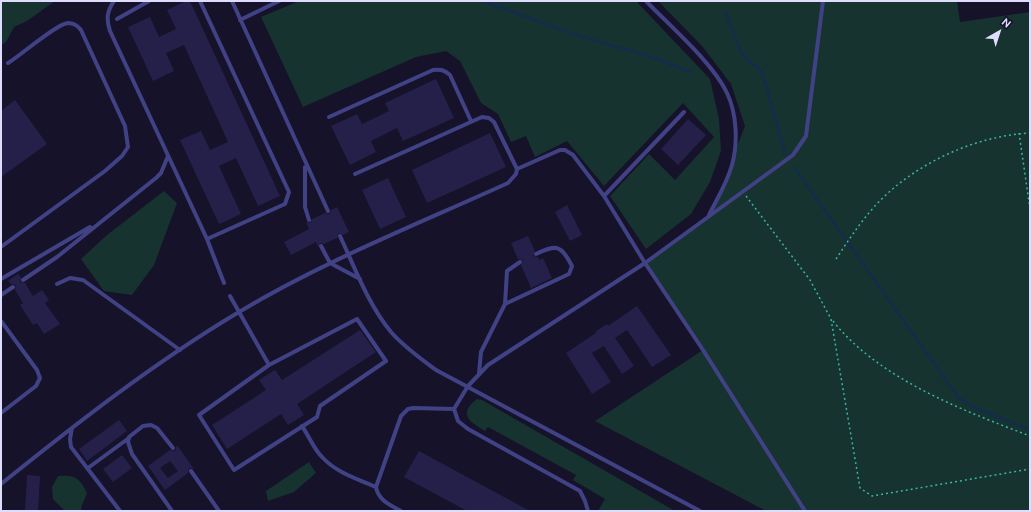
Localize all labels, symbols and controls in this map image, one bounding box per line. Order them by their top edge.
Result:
north arrow [979,12,1019,52]
text: N [1000,15,1014,30]

